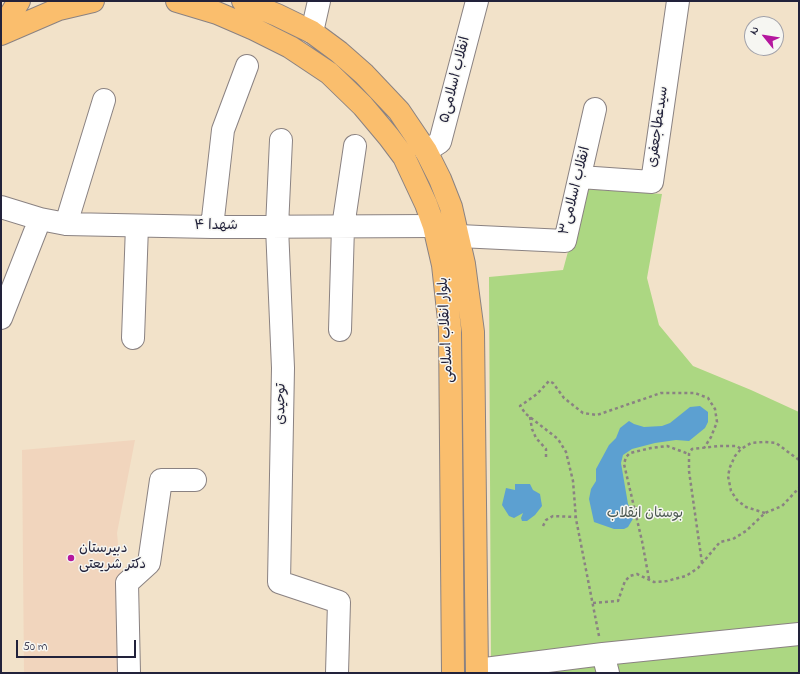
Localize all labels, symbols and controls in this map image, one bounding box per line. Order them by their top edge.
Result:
north arrow [744,16,784,56]
text: N [746,23,763,38]
street label: انقلاب اسلامی۵ [437,35,475,125]
street label: سیدعطاجعفری [645,85,673,169]
street label: انقلاب اسلامی۳ [557,145,595,237]
street label: شهدا ۴ [194,219,238,235]
street label: بلوار انقلاب اسلامی [436,277,458,383]
street label: توحیدی [273,383,291,425]
park label: بوستان انقلاب [607,507,683,523]
place label: دبیرستان دکتر شریعتی [79,542,146,574]
marker: دبیرستان دکتر شریعتی [66,553,76,563]
scale bar [18,632,138,658]
text: 50 m [23,638,47,656]

